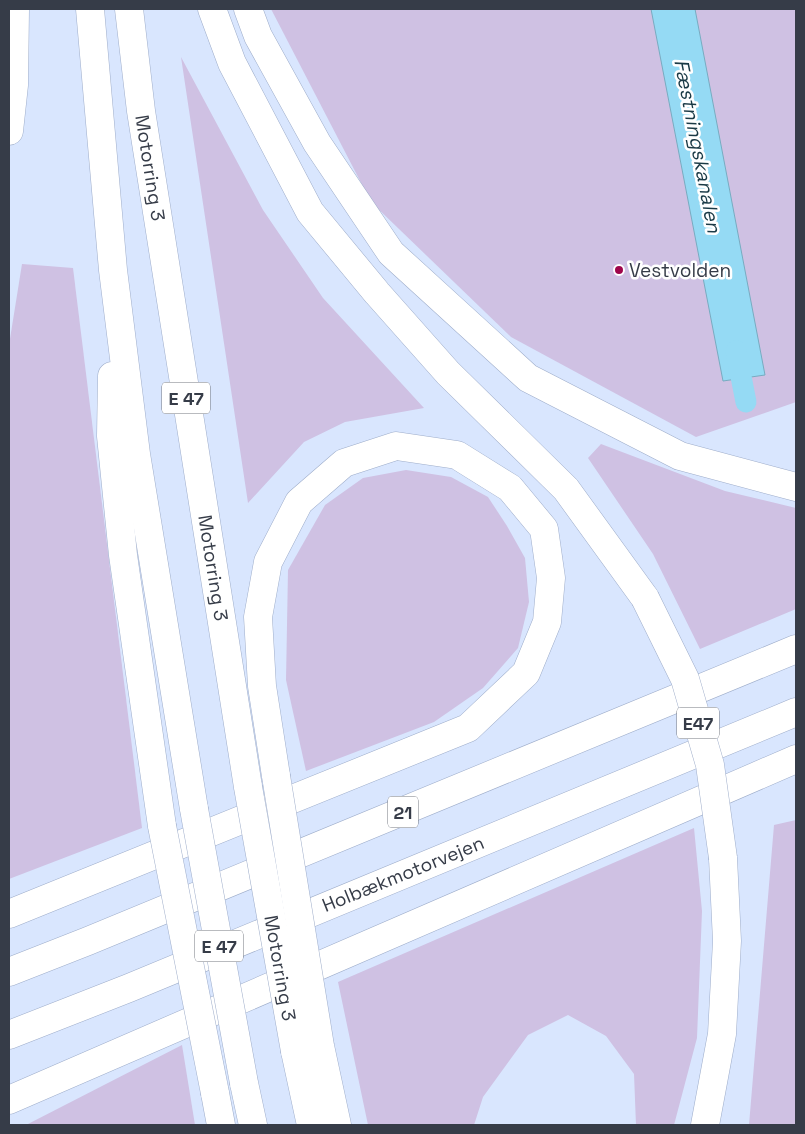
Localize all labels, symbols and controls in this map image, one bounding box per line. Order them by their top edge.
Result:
water label: Fæstningskanalen [668,57,728,236]
street label: Motorring 3 [129,113,171,223]
place label: Vestvolden [629,258,731,283]
marker: Vestvolden [613,264,625,276]
road number: E 47 [162,382,210,413]
street label: Motorring 3 [192,513,234,623]
road number: E47 [677,708,719,738]
road number: 21 [388,796,418,828]
street label: Holbækmotorvejen [318,830,488,918]
street label: Motorring 3 [258,913,302,1023]
road number: E 47 [195,930,243,961]

